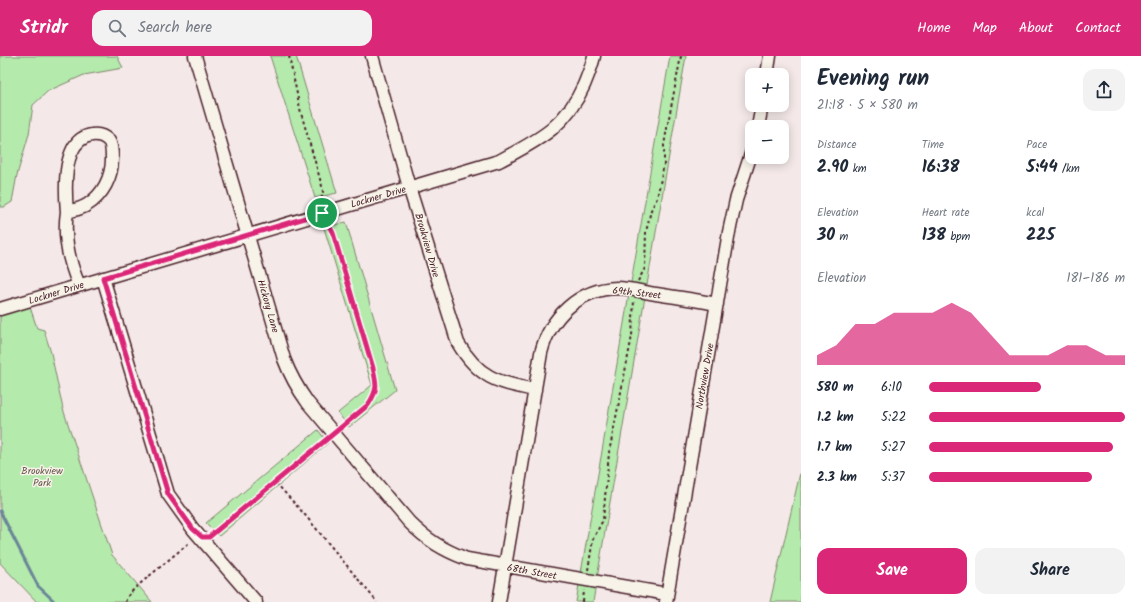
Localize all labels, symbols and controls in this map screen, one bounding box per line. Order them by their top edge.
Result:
search box [92,10,372,46]
text: Stridr [20,13,68,43]
text: Search here [138,16,212,40]
icon: search [106,17,128,39]
text: Home [917,17,951,39]
text: Map [973,17,997,39]
text: About [1019,17,1053,39]
text: Contact [1075,17,1121,39]
text: Evening run [817,62,929,97]
map controls [745,68,789,164]
button: + [745,68,789,112]
button: share [1083,69,1125,111]
text: 21:18 · 5 × 580 m [817,95,918,116]
button: − [745,120,789,164]
text: Distance [817,136,857,154]
text: Time [922,136,944,154]
text: Pace [1026,136,1047,154]
text: 2.90 [817,154,848,181]
text: 16:38 [922,154,960,181]
text: 5:44 [1026,154,1058,181]
text: km [848,160,867,178]
text: /km [1058,160,1080,178]
street label: Lockner Drive [349,181,408,213]
pin [305,196,339,230]
icon: arrive [311,202,333,224]
text: Elevation [817,204,859,222]
text: Heart rate [922,204,969,222]
text: kcal [1026,204,1044,222]
street label: Brookview Drive [410,211,444,280]
text: 30 [817,222,835,249]
text: 138 [922,222,946,249]
text: 225 [1026,222,1055,249]
text: m [835,228,848,246]
text: bpm [946,228,970,246]
text: Elevation [817,268,866,289]
text: 181–186 m [1066,268,1125,289]
street label: Lockner Drive [27,277,86,309]
street label: Hickory Lane [253,278,283,335]
street label: 69th Street [612,282,662,304]
street label: Northview Drive [691,342,719,410]
text: 580 m [817,377,854,398]
text: 6:10 [881,377,902,398]
text: 1.2 km [817,407,854,428]
text: 5:22 [881,407,906,428]
text: 1.7 km [817,437,852,458]
text: 5:27 [881,437,905,458]
park label: Brookview Park [21,463,63,491]
text: 2.3 km [817,467,857,488]
text: 5:37 [881,467,905,488]
button: Save [817,548,967,594]
button: Share [975,548,1125,594]
street label: 68th Street [506,560,558,584]

